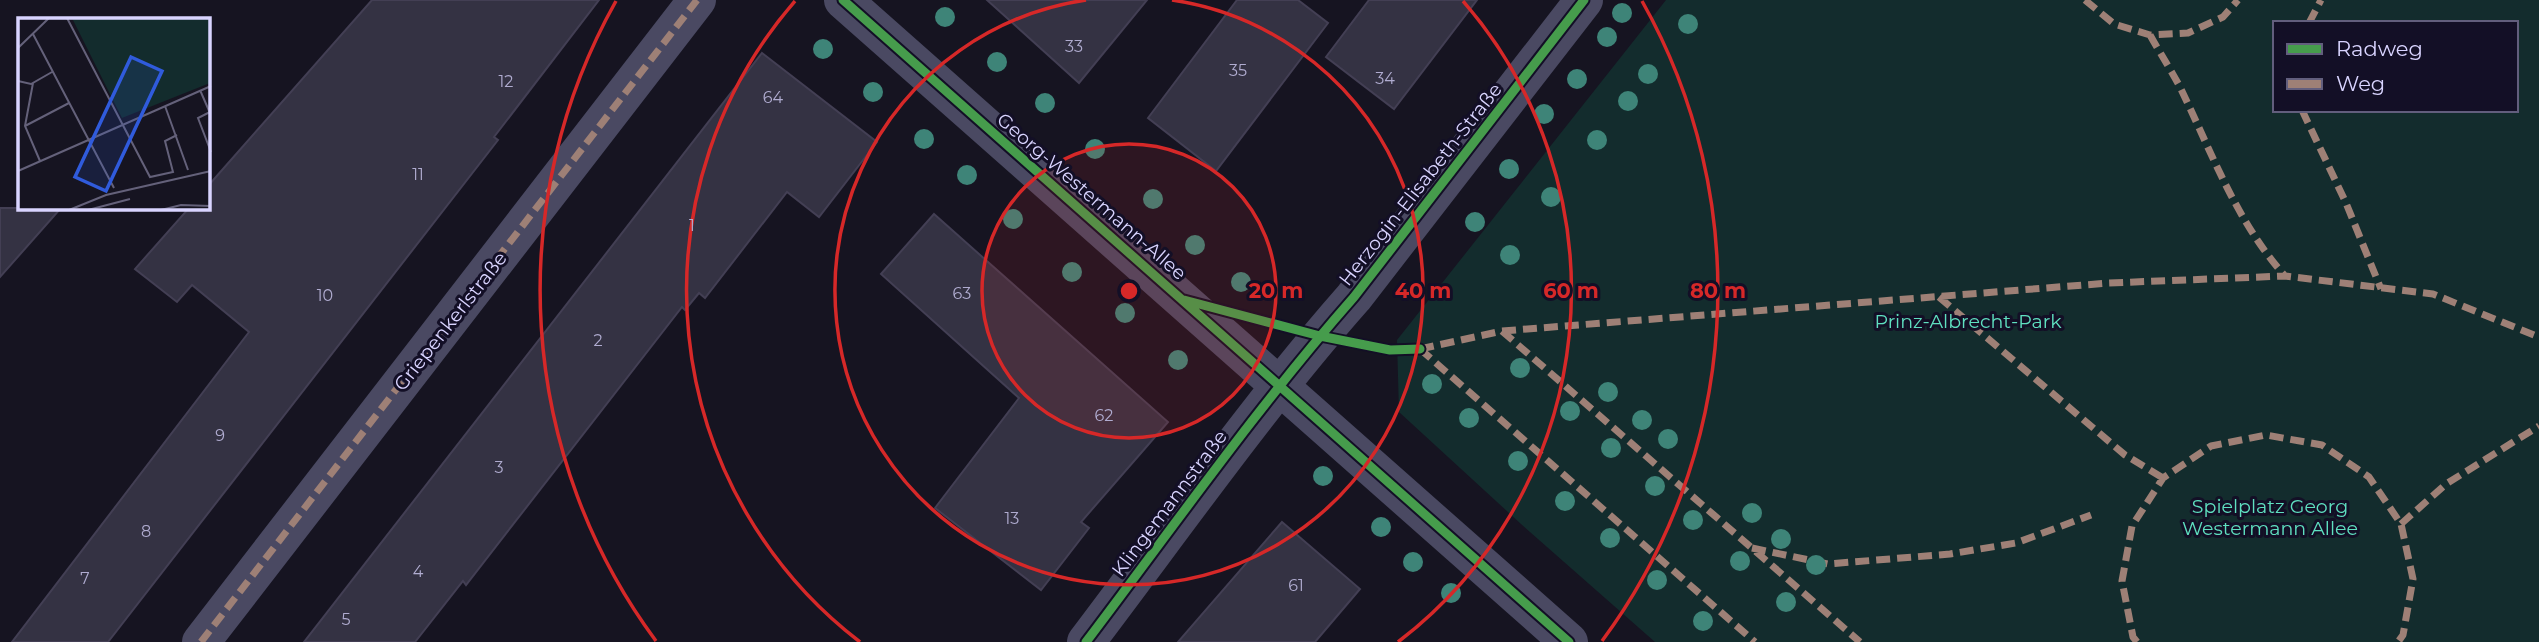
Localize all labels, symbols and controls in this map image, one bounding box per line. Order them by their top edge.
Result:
inset map [18,18,210,210]
legend [2273,21,2518,112]
text: Radweg [2336,36,2423,61]
house number: 33 [1065,37,1083,56]
house number: 35 [1229,61,1247,80]
house number: 34 [1375,69,1395,88]
text: Weg [2336,71,2385,96]
house number: 12 [499,72,513,91]
street label: Herzogin-Elisabeth-Straße [1334,78,1507,290]
house number: 64 [763,88,784,107]
street label: Georg-Westermann-Allee [992,108,1191,285]
house number: 11 [412,165,424,184]
house number: 1 [689,216,695,235]
street label: Griepenkerlstraße [389,247,512,395]
text: 20 m [1249,278,1303,303]
text: 40 m [1395,278,1451,303]
text: 60 m [1543,278,1599,303]
text: 80 m [1690,278,1746,303]
centre of rings [1117,279,1141,303]
house number: 63 [953,284,971,303]
house number: 10 [317,286,333,305]
park label: Prinz-Albrecht-Park [1874,310,2062,333]
house number: 2 [593,331,603,350]
house number: 62 [1095,406,1113,425]
house number: 9 [215,426,225,445]
street label: Klingemannstraße [1107,426,1232,581]
house number: 3 [494,458,504,477]
park label: Spielplatz Georg Westermann Allee [2182,495,2358,540]
house number: 13 [1005,509,1019,528]
house number: 8 [141,522,151,541]
house number: 4 [413,562,424,581]
house number: 7 [80,569,90,588]
house number: 61 [1288,576,1304,595]
house number: 5 [341,610,351,629]

